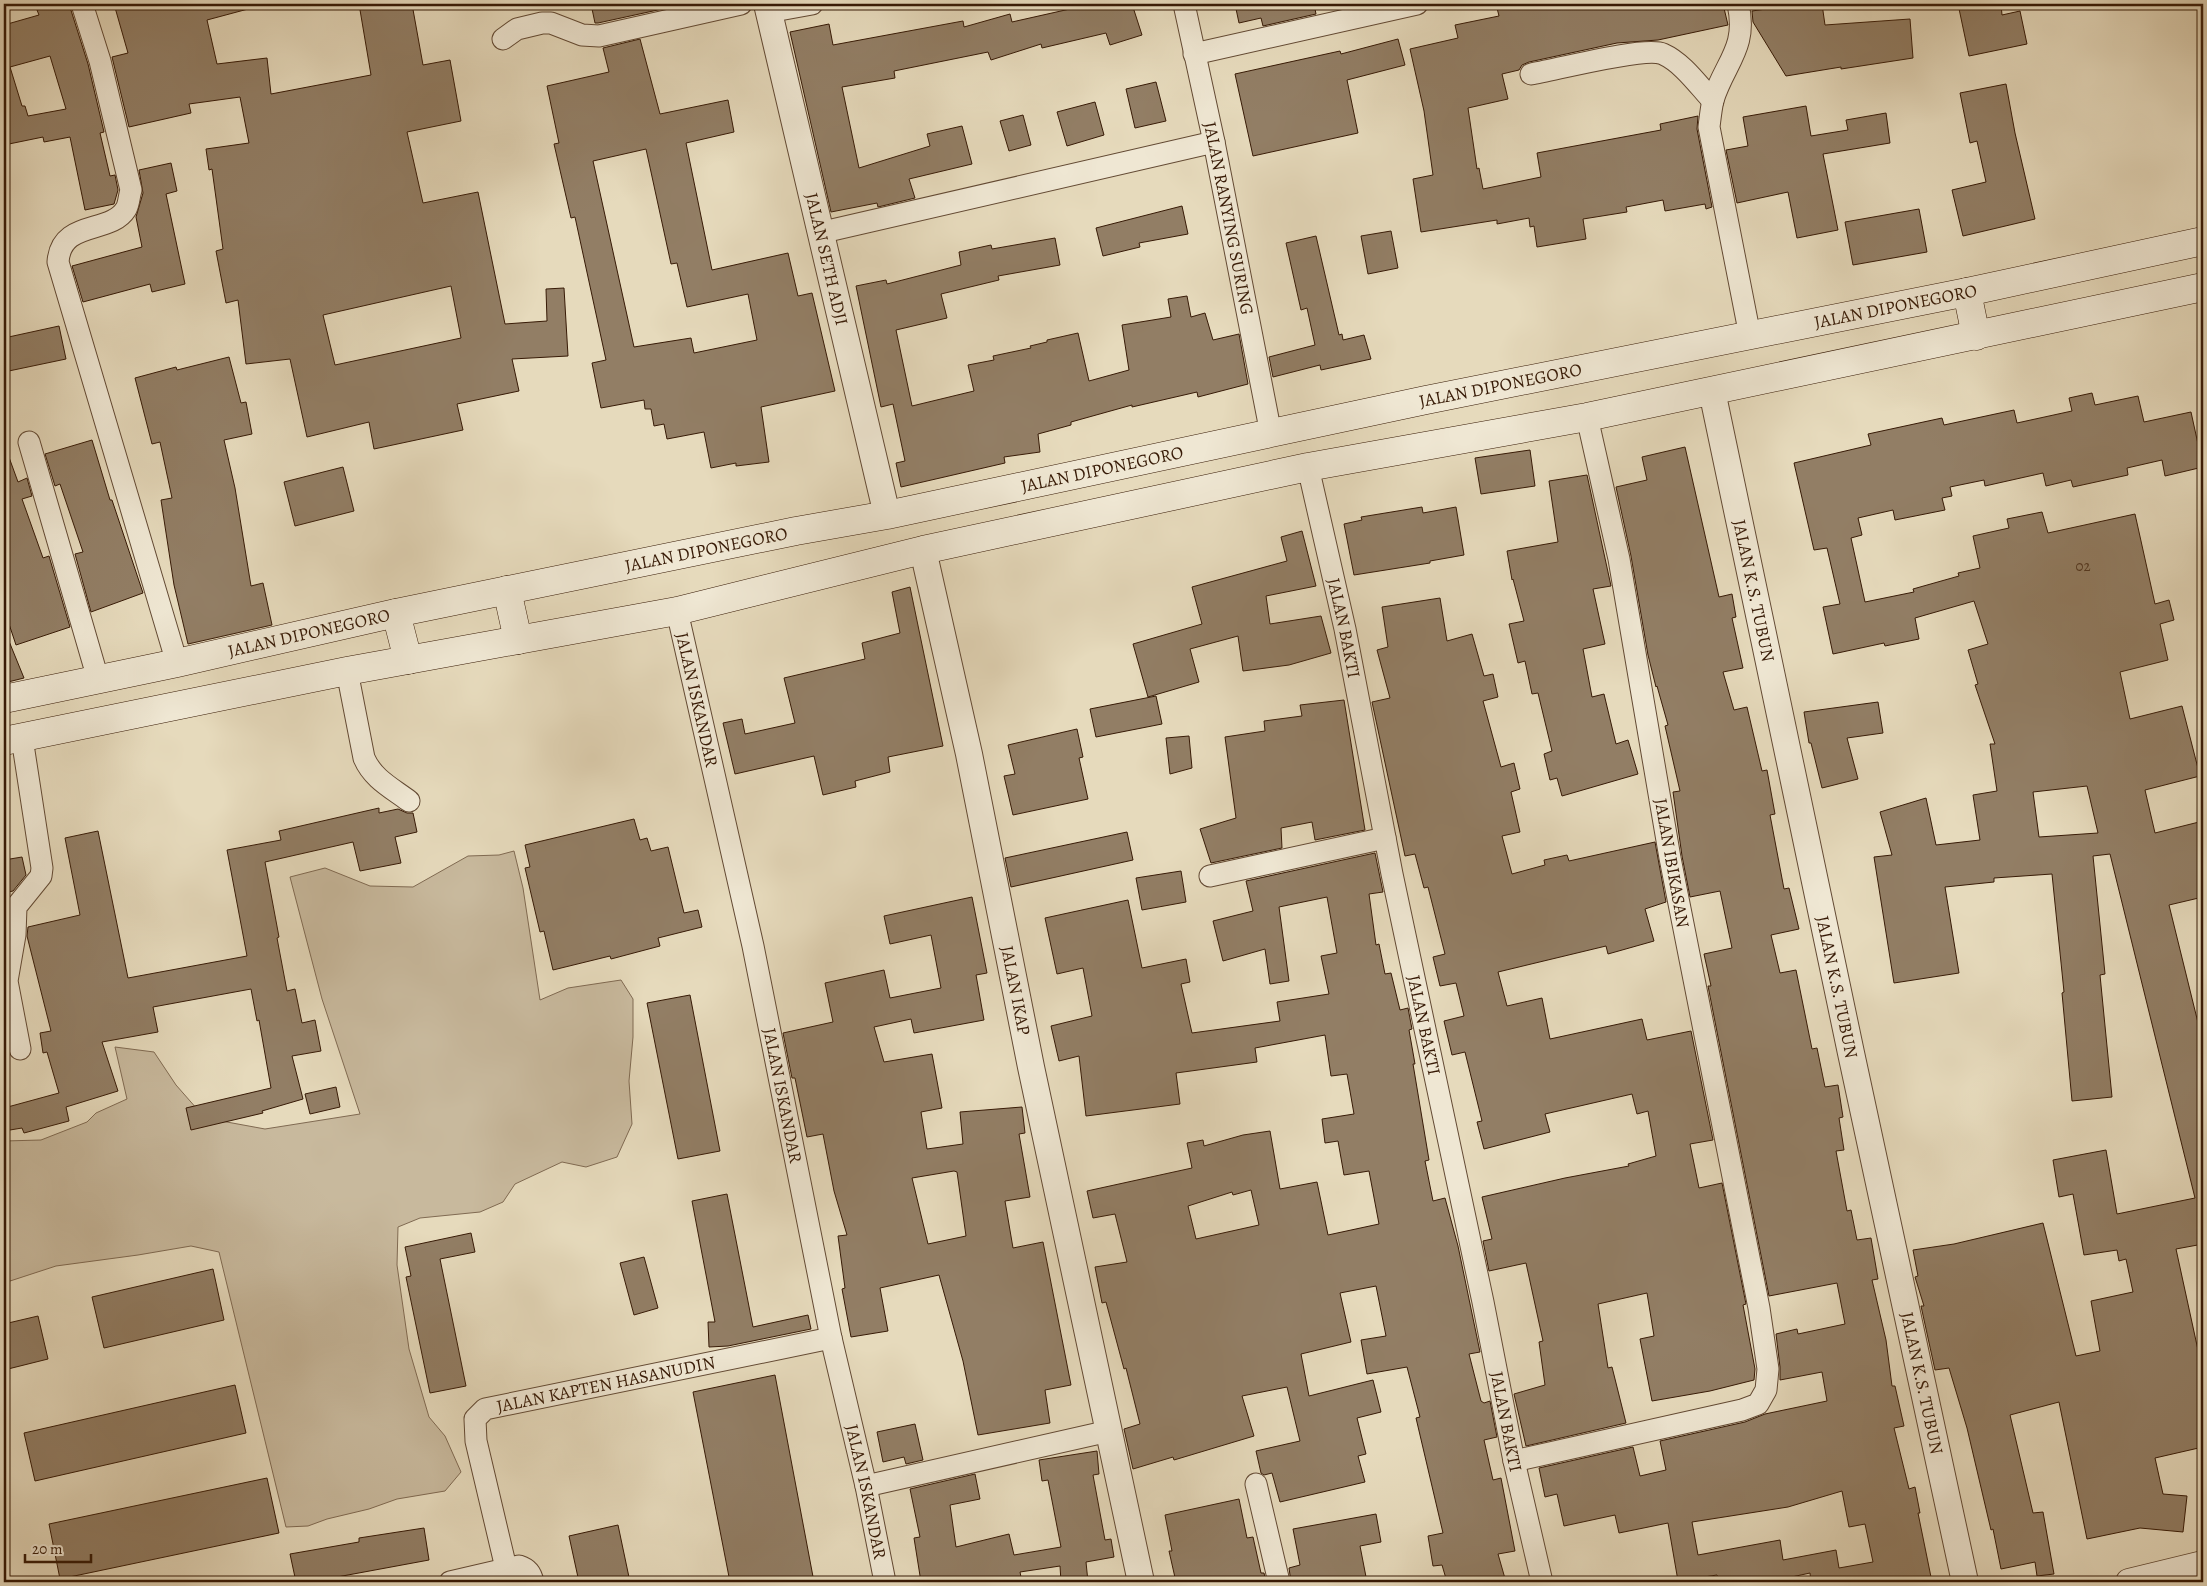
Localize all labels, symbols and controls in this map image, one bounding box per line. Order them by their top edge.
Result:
street label: JALAN RANYING SURING [1198,120,1259,317]
street label: JALAN SETH ADJI [800,190,854,328]
street label: JALAN DIPONEGORO [1812,278,1979,334]
street label: JALAN DIPONEGORO [1417,357,1584,413]
street label: JALAN DIPONEGORO [1019,440,1185,498]
street label: JALAN K.S. TUBUN [1727,517,1781,664]
street label: JALAN DIPONEGORO [623,521,790,578]
house number: 02 [2075,556,2091,576]
street label: JALAN BAKTI [1322,576,1366,680]
street label: JALAN DIPONEGORO [226,603,392,663]
street label: JALAN ISKANDAR [670,630,724,769]
street label: JALAN IBIKASAN [1649,796,1695,930]
street label: JALAN K.S. TUBUN [1811,914,1864,1060]
street label: JALAN IKAP [995,943,1036,1037]
street label: JALAN BAKTI [1402,973,1446,1077]
street label: JALAN ISKANDAR [758,1026,808,1165]
street label: JALAN K.S. TUBUN [1895,1310,1949,1456]
street label: JALAN KAPTEN HASANUDIN [494,1350,717,1418]
street label: JALAN BAKTI [1485,1369,1528,1474]
street label: JALAN ISKANDAR [840,1422,892,1561]
scale bar [25,1531,91,1563]
text: 20 m [32,1539,63,1559]

